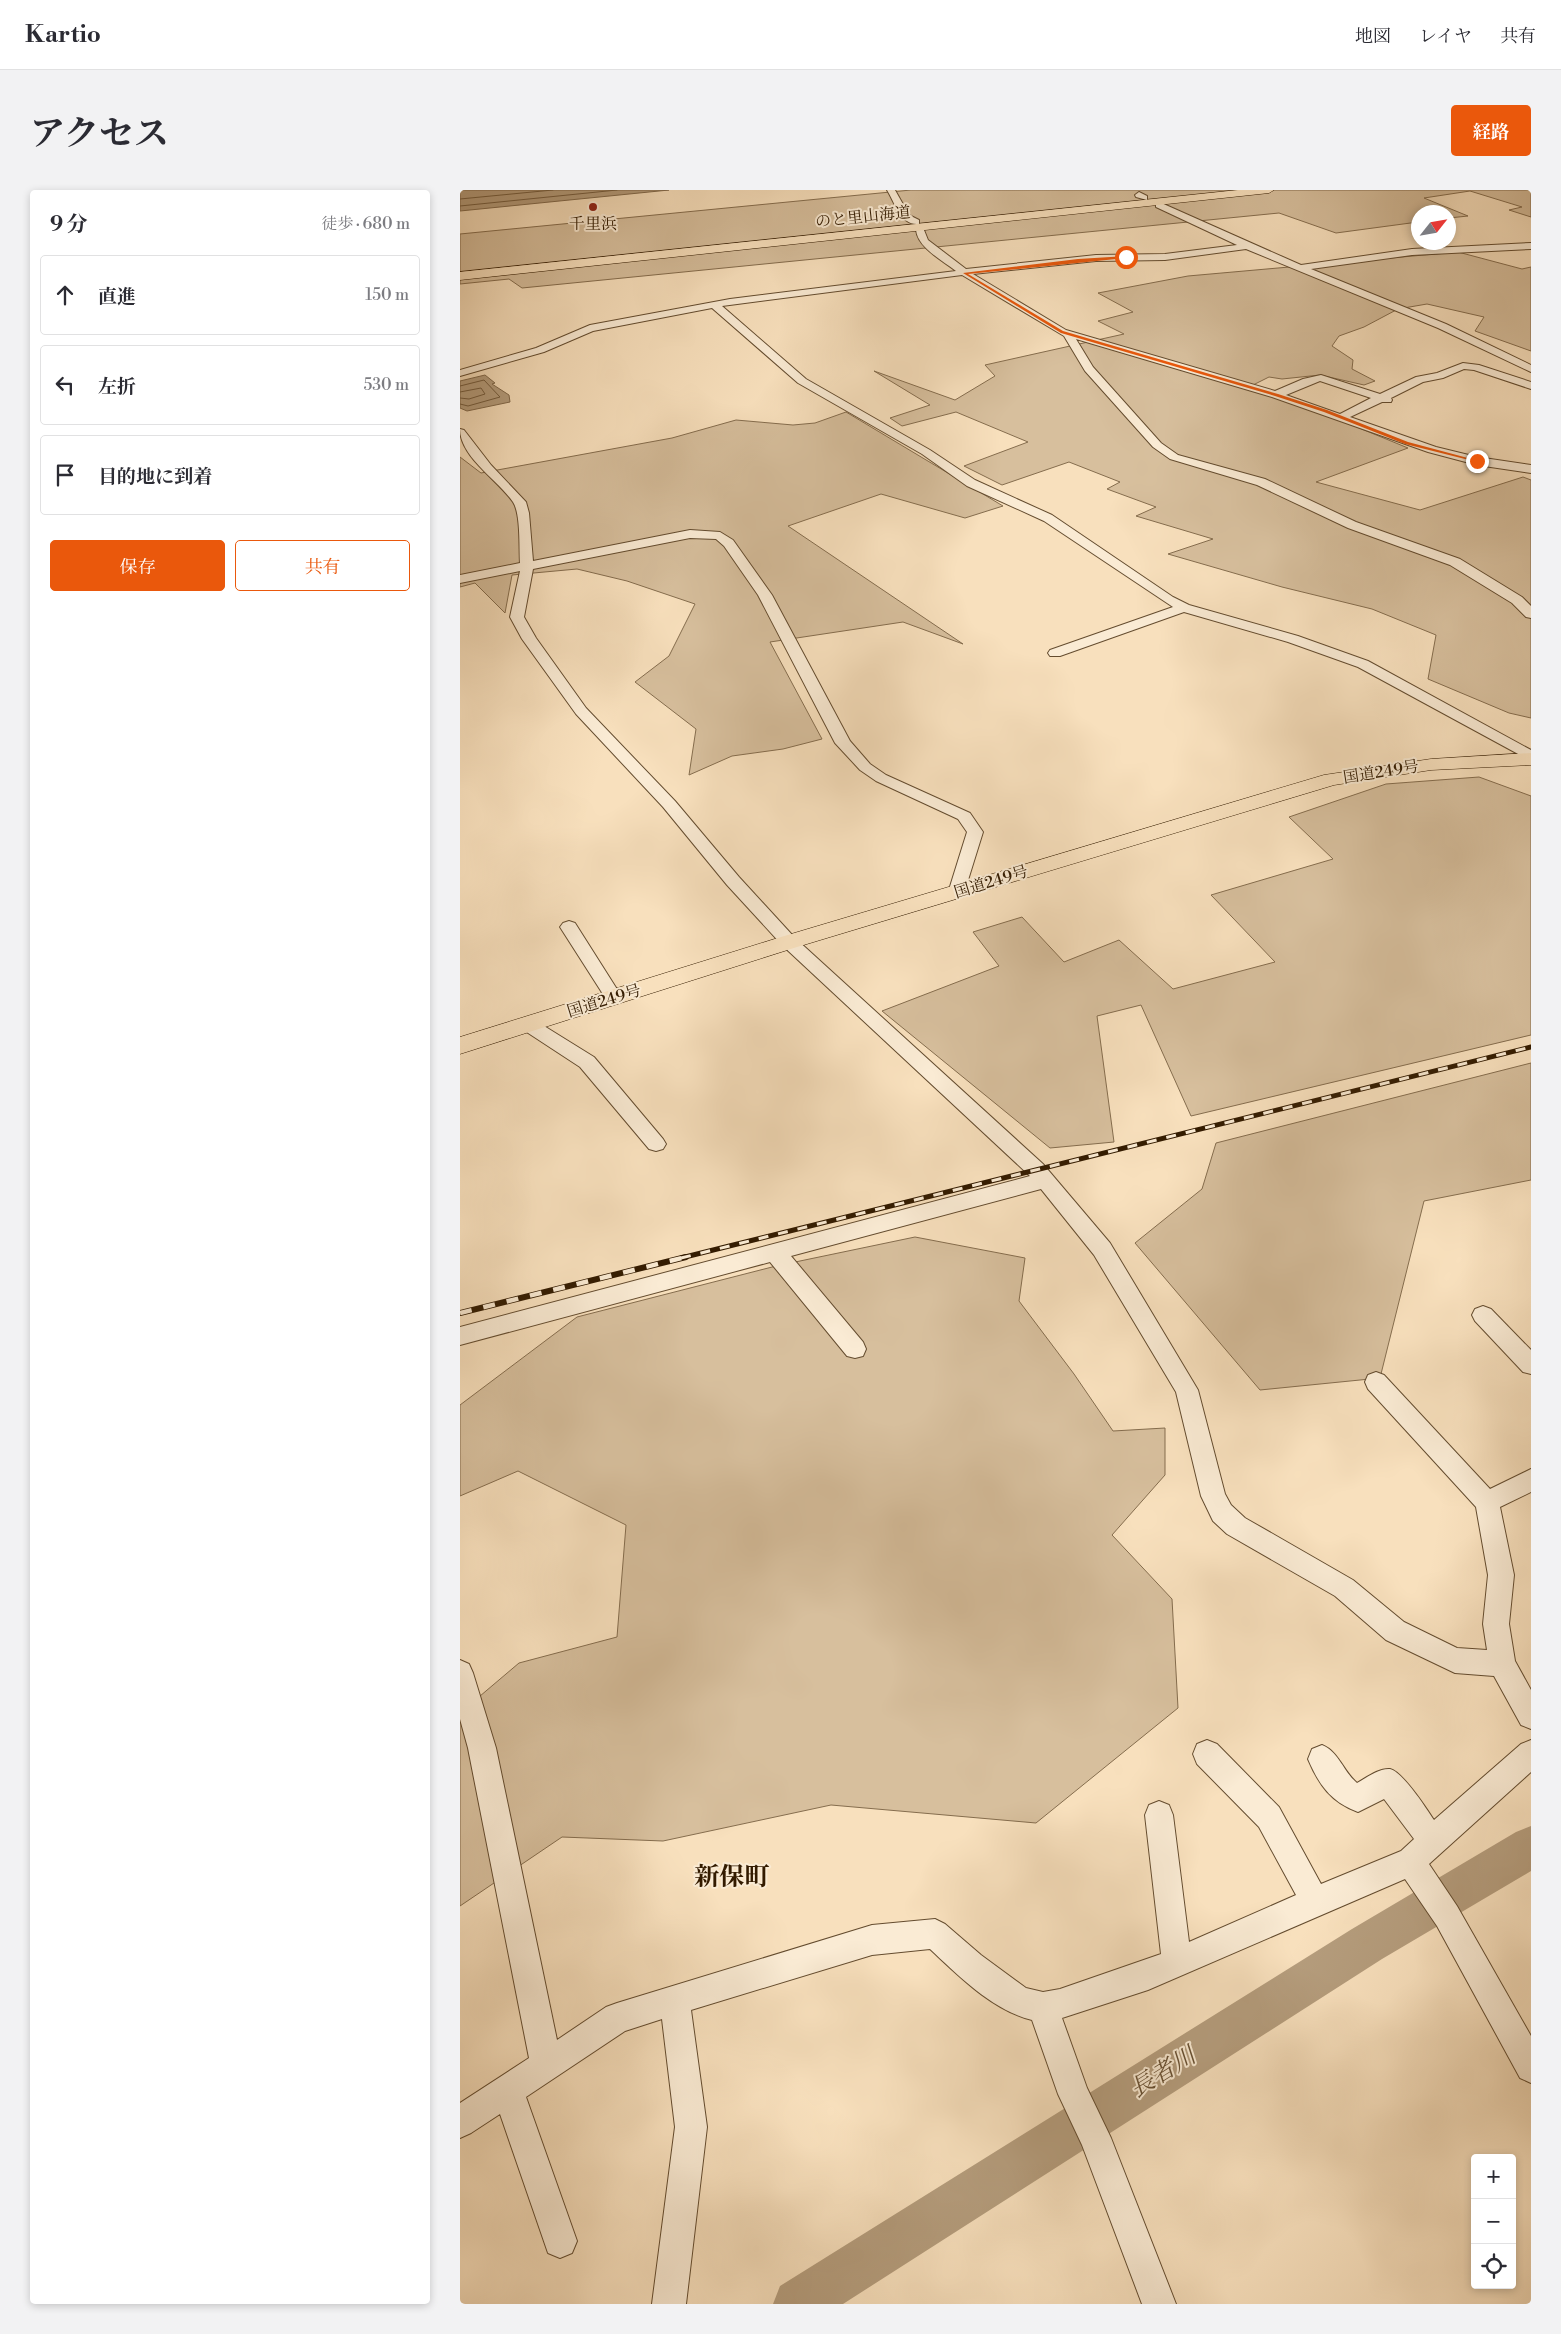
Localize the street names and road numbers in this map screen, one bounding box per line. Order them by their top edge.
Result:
street label: のと里山海道 [814,202,912,232]
street label: 国道249号 [1342,756,1420,788]
street label: 国道249号 [952,861,1030,903]
street label: 国道249号 [565,980,643,1022]

